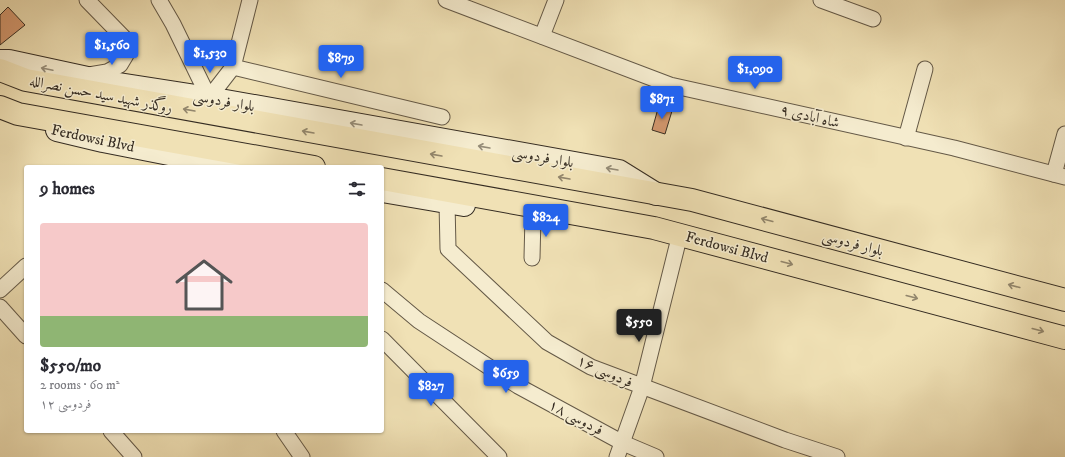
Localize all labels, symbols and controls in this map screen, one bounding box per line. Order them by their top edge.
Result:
pin: $1,560 [79,32,145,66]
text: $1,560 [94,37,130,53]
pin: $1,530 [177,40,243,74]
text: $1,530 [193,45,227,61]
pin: $879 [317,45,365,79]
text: $879 [328,50,354,66]
pin: $1,090 [722,56,788,90]
text: $1,090 [737,61,773,77]
one-way arrow [41,64,54,72]
street label: روگذر شهید سید حسن نصرالله [28,69,174,118]
pin: $871 [638,86,686,120]
street label: بلوار فردوسی [191,87,256,117]
text: $871 [649,91,675,107]
street label: شاه آبادی ۹ [778,100,841,133]
one-way arrow [183,106,196,114]
street label: Ferdowsi Blvd [49,120,137,157]
one-way arrow [349,120,362,128]
one-way arrow [302,127,315,135]
one-way arrow [477,142,490,150]
street label: بلوار فردوسی [510,143,575,173]
one-way arrow [430,150,443,158]
one-way arrow [605,165,618,173]
one-way arrow [558,173,571,181]
text: 9 homes [40,178,95,200]
icon: filters [346,178,368,200]
pin: $824 [522,204,570,238]
text: $824 [532,209,560,225]
one-way arrow [760,216,773,223]
street label: بلوار فردوسی [820,226,886,262]
street label: Ferdowsi Blvd [683,227,771,268]
icon: home [168,249,240,321]
one-way arrow [780,260,793,267]
one-way arrow [1008,282,1021,290]
one-way arrow [906,293,919,301]
pin: $550 [615,309,663,343]
text: $550 [625,314,653,330]
one-way arrow [1031,327,1044,335]
street label: فردوسی ۱۶ [573,351,636,393]
text: $550/mo [40,355,101,377]
pin: $659 [482,360,530,394]
text: $659 [493,365,519,381]
pin: $827 [407,373,455,407]
text: 2 rooms · 60 m² [40,377,120,393]
text: $827 [418,378,444,394]
street label: فردوسی ۱۸ [545,395,606,441]
text: فردوسی ۱۲ [40,396,91,412]

